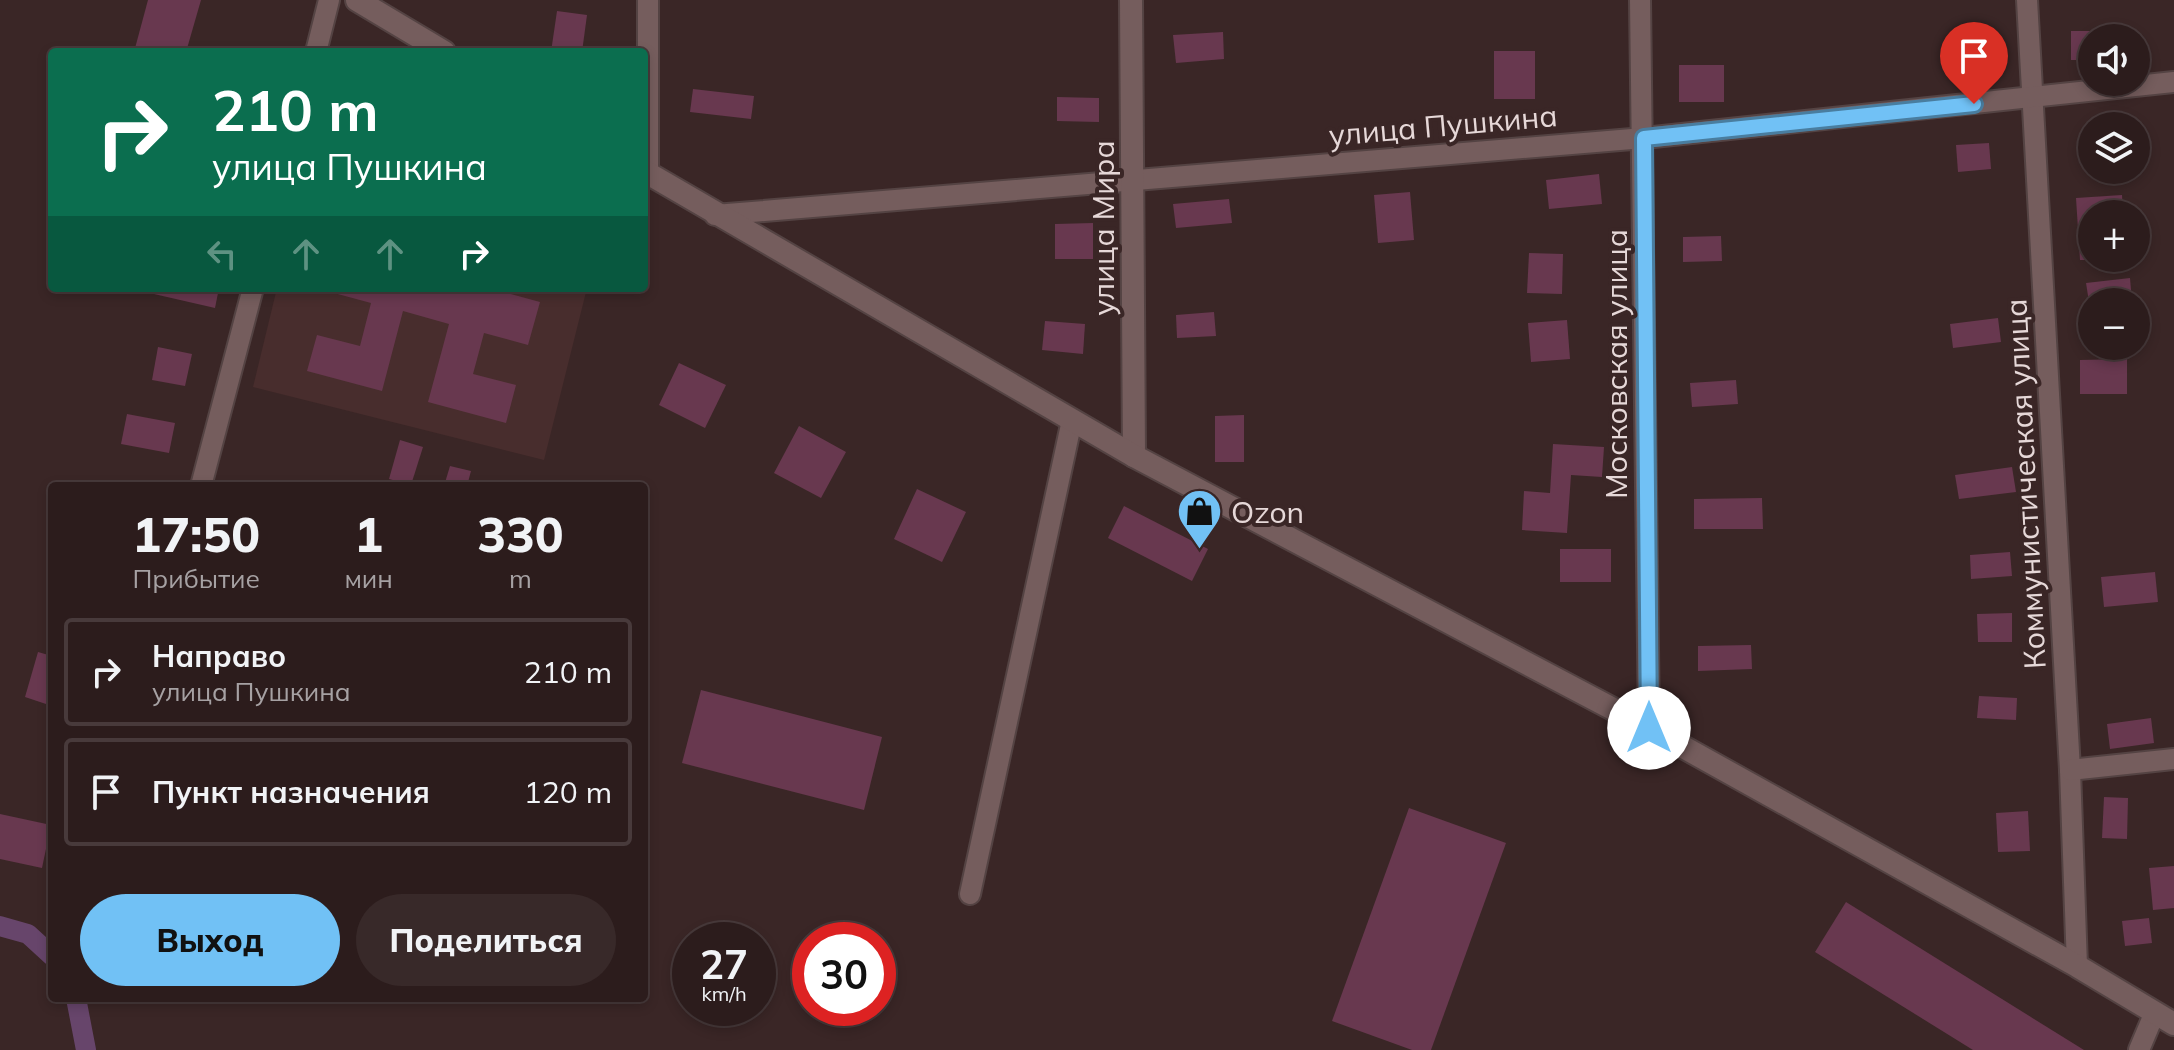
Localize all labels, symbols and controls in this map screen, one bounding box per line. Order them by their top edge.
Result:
pin [1940,22,2008,104]
map controls [2078,24,2150,360]
button: sound [2078,24,2150,96]
icon: arrive [1952,34,1996,78]
text: 210 m [212,75,379,145]
icon: right [80,80,184,184]
street label: улица Пушкина [1327,96,1559,154]
button: layers [2078,112,2150,184]
street label: улица Мира [1084,140,1122,316]
text: улица Пушкина [212,144,487,189]
button: + [2078,200,2150,272]
street label: Московская улица [1597,229,1635,499]
icon: left [200,232,244,276]
icon: ahead [284,232,328,276]
icon: ahead [368,232,412,276]
icon: right [452,232,496,276]
button: − [2078,288,2150,360]
street label: Коммунистическая улица [1996,298,2054,670]
shop icon: Ozon [1176,488,1224,551]
place label: Ozon [1231,493,1304,531]
text: 17:50 [132,504,260,564]
text: 1 [354,504,383,564]
text: 330 [477,504,564,564]
text: Прибытие [132,562,260,595]
text: мин [344,562,393,595]
text: m [509,562,532,595]
text: Направо [152,637,286,675]
icon: right [84,650,128,694]
text: 210 m [524,653,612,691]
text: улица Пушкина [152,675,351,708]
position arrow [1607,686,1691,770]
icon: arrive [84,770,128,814]
text: Пункт назначения [152,773,430,811]
text: 120 m [524,773,612,811]
button: Выход [80,894,340,986]
button: Поделиться [356,894,616,986]
speed limit sign: 30 [792,922,896,1026]
text: 27 [700,939,748,989]
text: km/h [701,981,747,1006]

